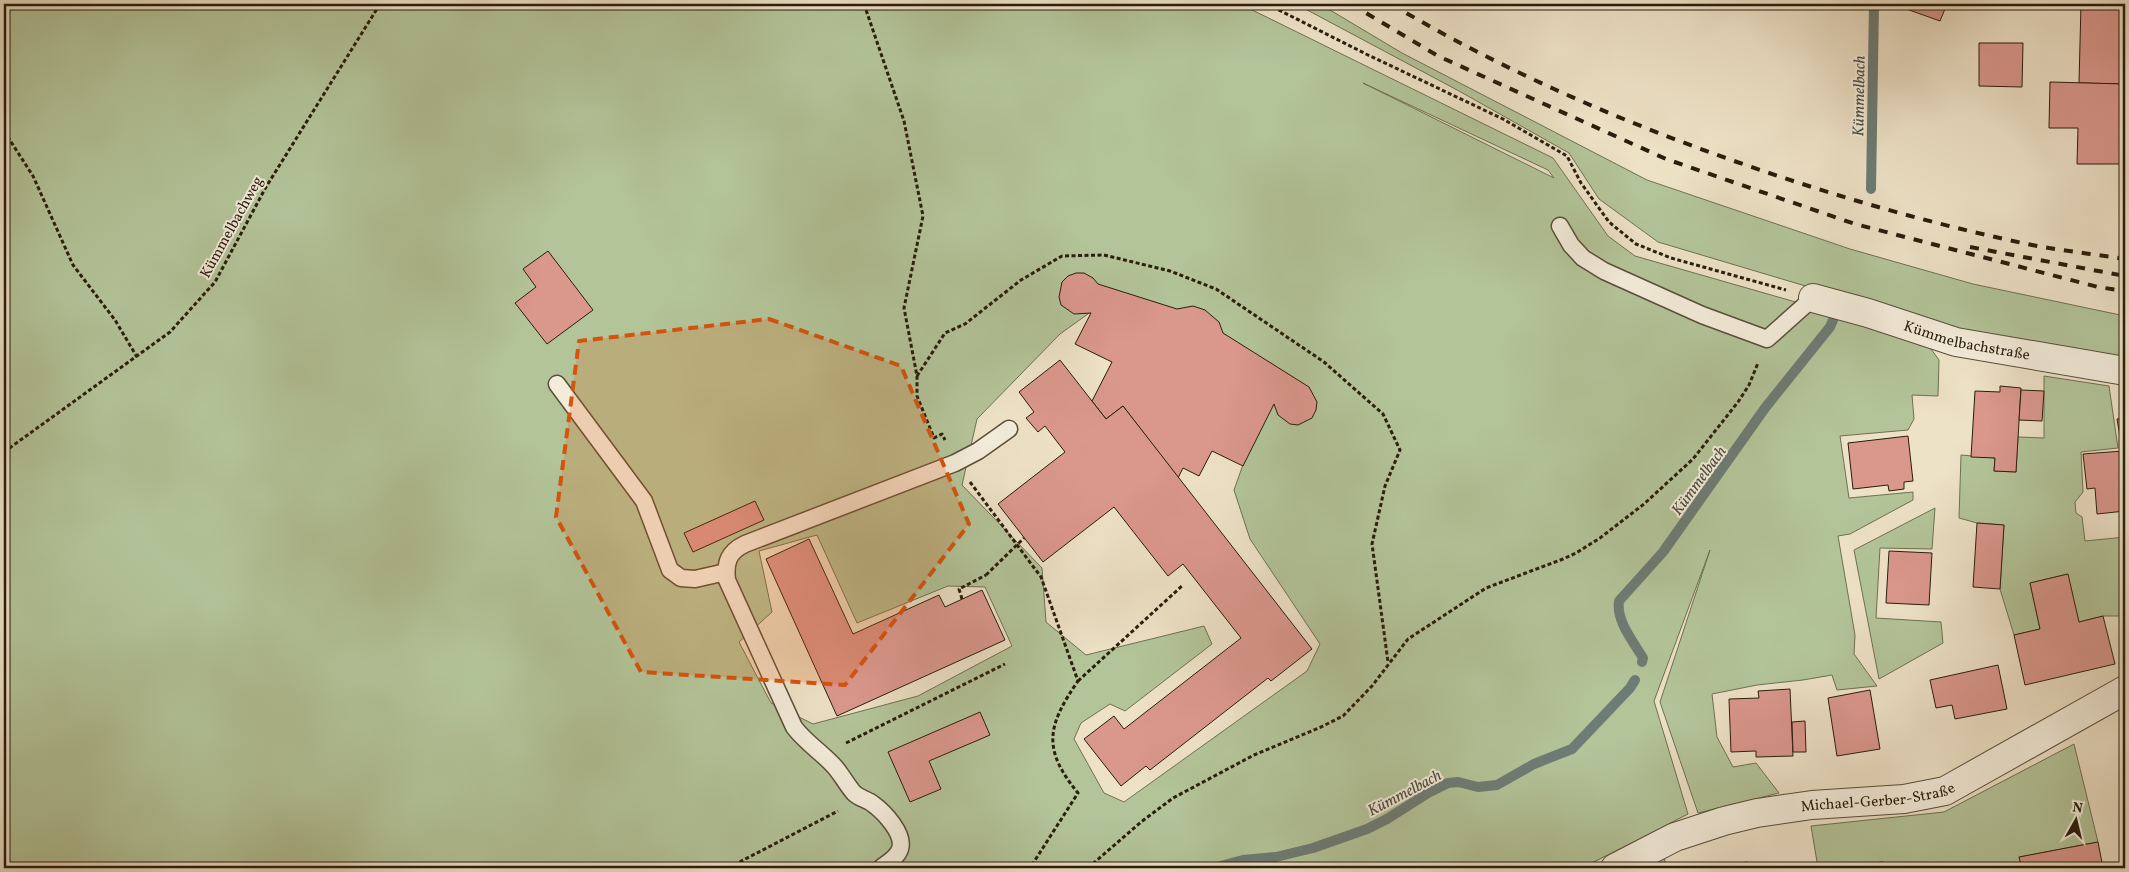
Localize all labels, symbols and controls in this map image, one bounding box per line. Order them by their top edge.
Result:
water label: Kümmelbach [1848,55,1872,137]
street label: Kümmelbachweg [196,173,269,282]
street label: Kümmelbachstraße [1901,316,2031,367]
water label: Kümmelbach [1667,442,1732,520]
water label: Kümmelbach [1364,765,1446,823]
street label: Michael-Gerber-Straße [1800,778,1960,818]
north arrow [2052,794,2102,844]
text: N [2071,798,2084,819]

